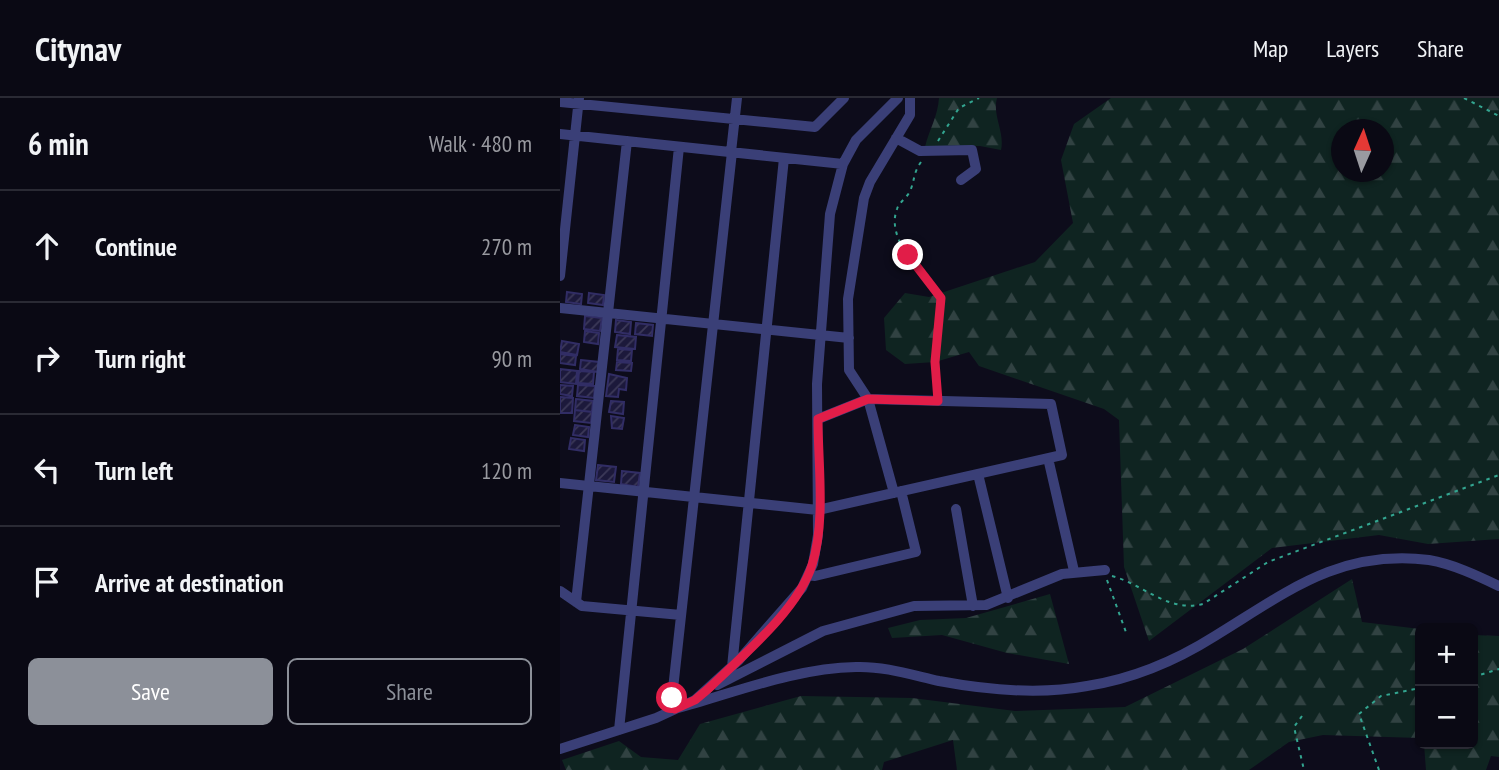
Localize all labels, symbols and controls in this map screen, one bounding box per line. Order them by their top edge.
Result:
text: Citynav [35,27,121,70]
text: Map [1253,33,1288,64]
text: Layers [1326,33,1379,64]
text: Share [1417,33,1464,64]
north arrow [1331,119,1394,182]
text: 6 min [28,124,89,163]
text: Walk · 480 m [429,129,532,158]
icon: ahead [28,227,66,265]
text: Continue [95,230,177,263]
text: 270 m [481,232,532,261]
route end [892,239,923,270]
icon: right [28,339,66,377]
text: Turn right [95,342,186,375]
text: 90 m [491,344,532,373]
icon: left [28,451,66,489]
text: Turn left [95,454,173,487]
text: 120 m [481,456,532,485]
icon: arrive [28,563,66,601]
text: Arrive at destination [95,566,284,599]
map controls [1415,623,1478,749]
button: + [1415,623,1478,686]
button: Save [28,658,273,725]
button: Share [287,658,532,725]
route start [656,682,687,713]
button: − [1415,686,1478,749]

